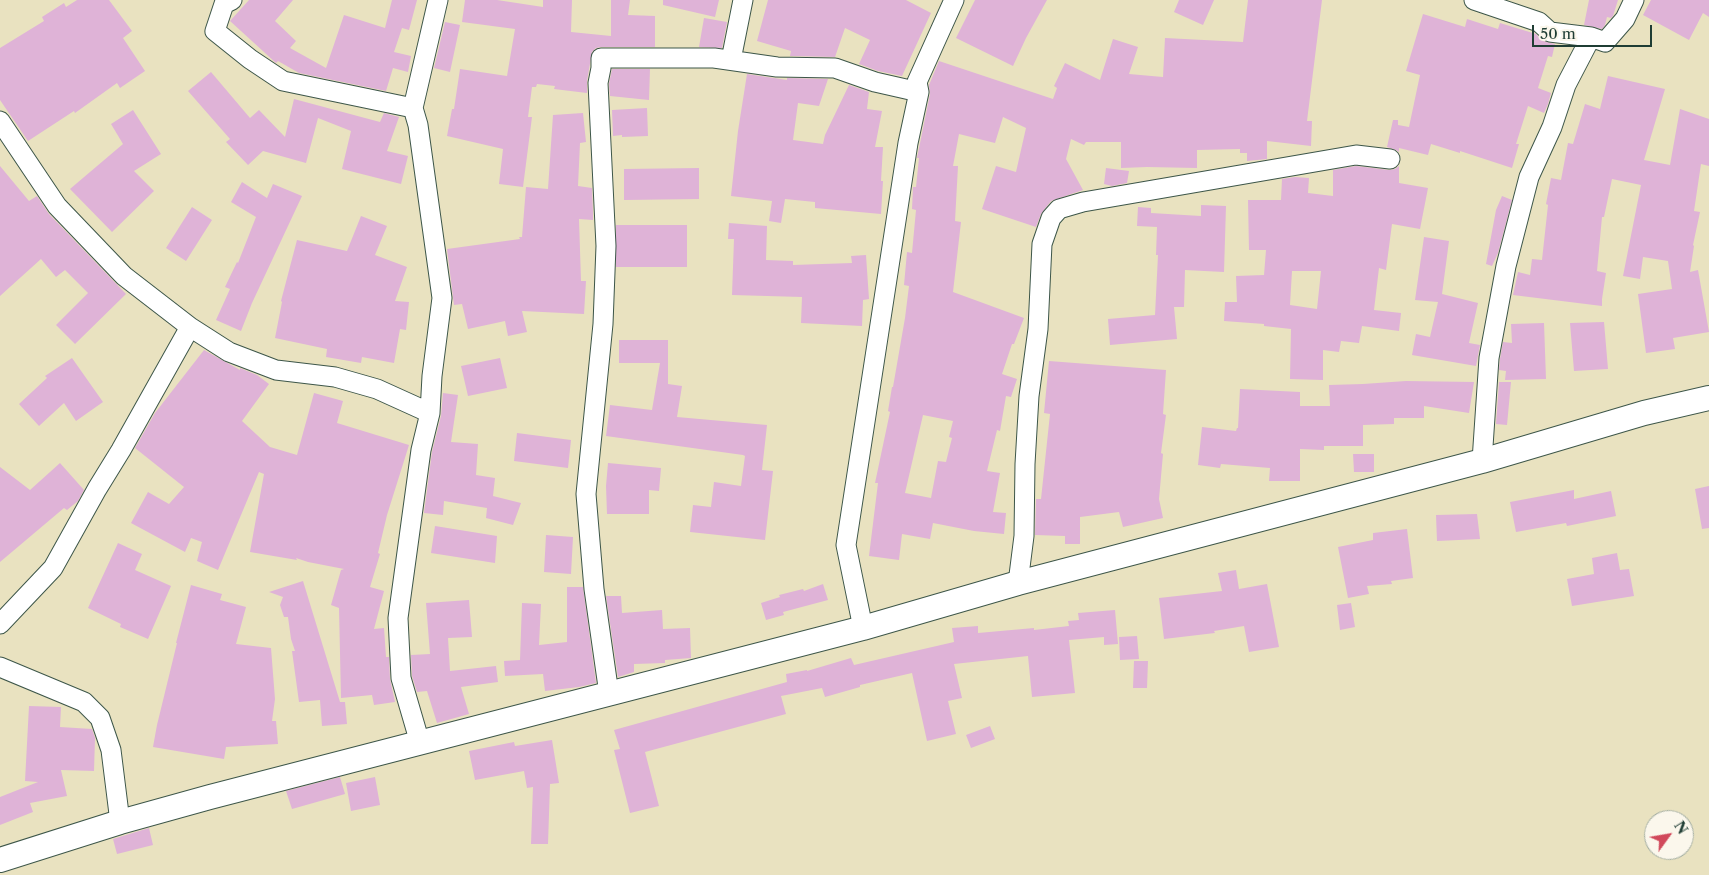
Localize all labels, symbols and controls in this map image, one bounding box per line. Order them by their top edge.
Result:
scale bar [1534,15,1654,47]
text: 50 m [1540,24,1576,43]
north arrow [1644,810,1694,860]
text: N [1670,818,1692,838]

